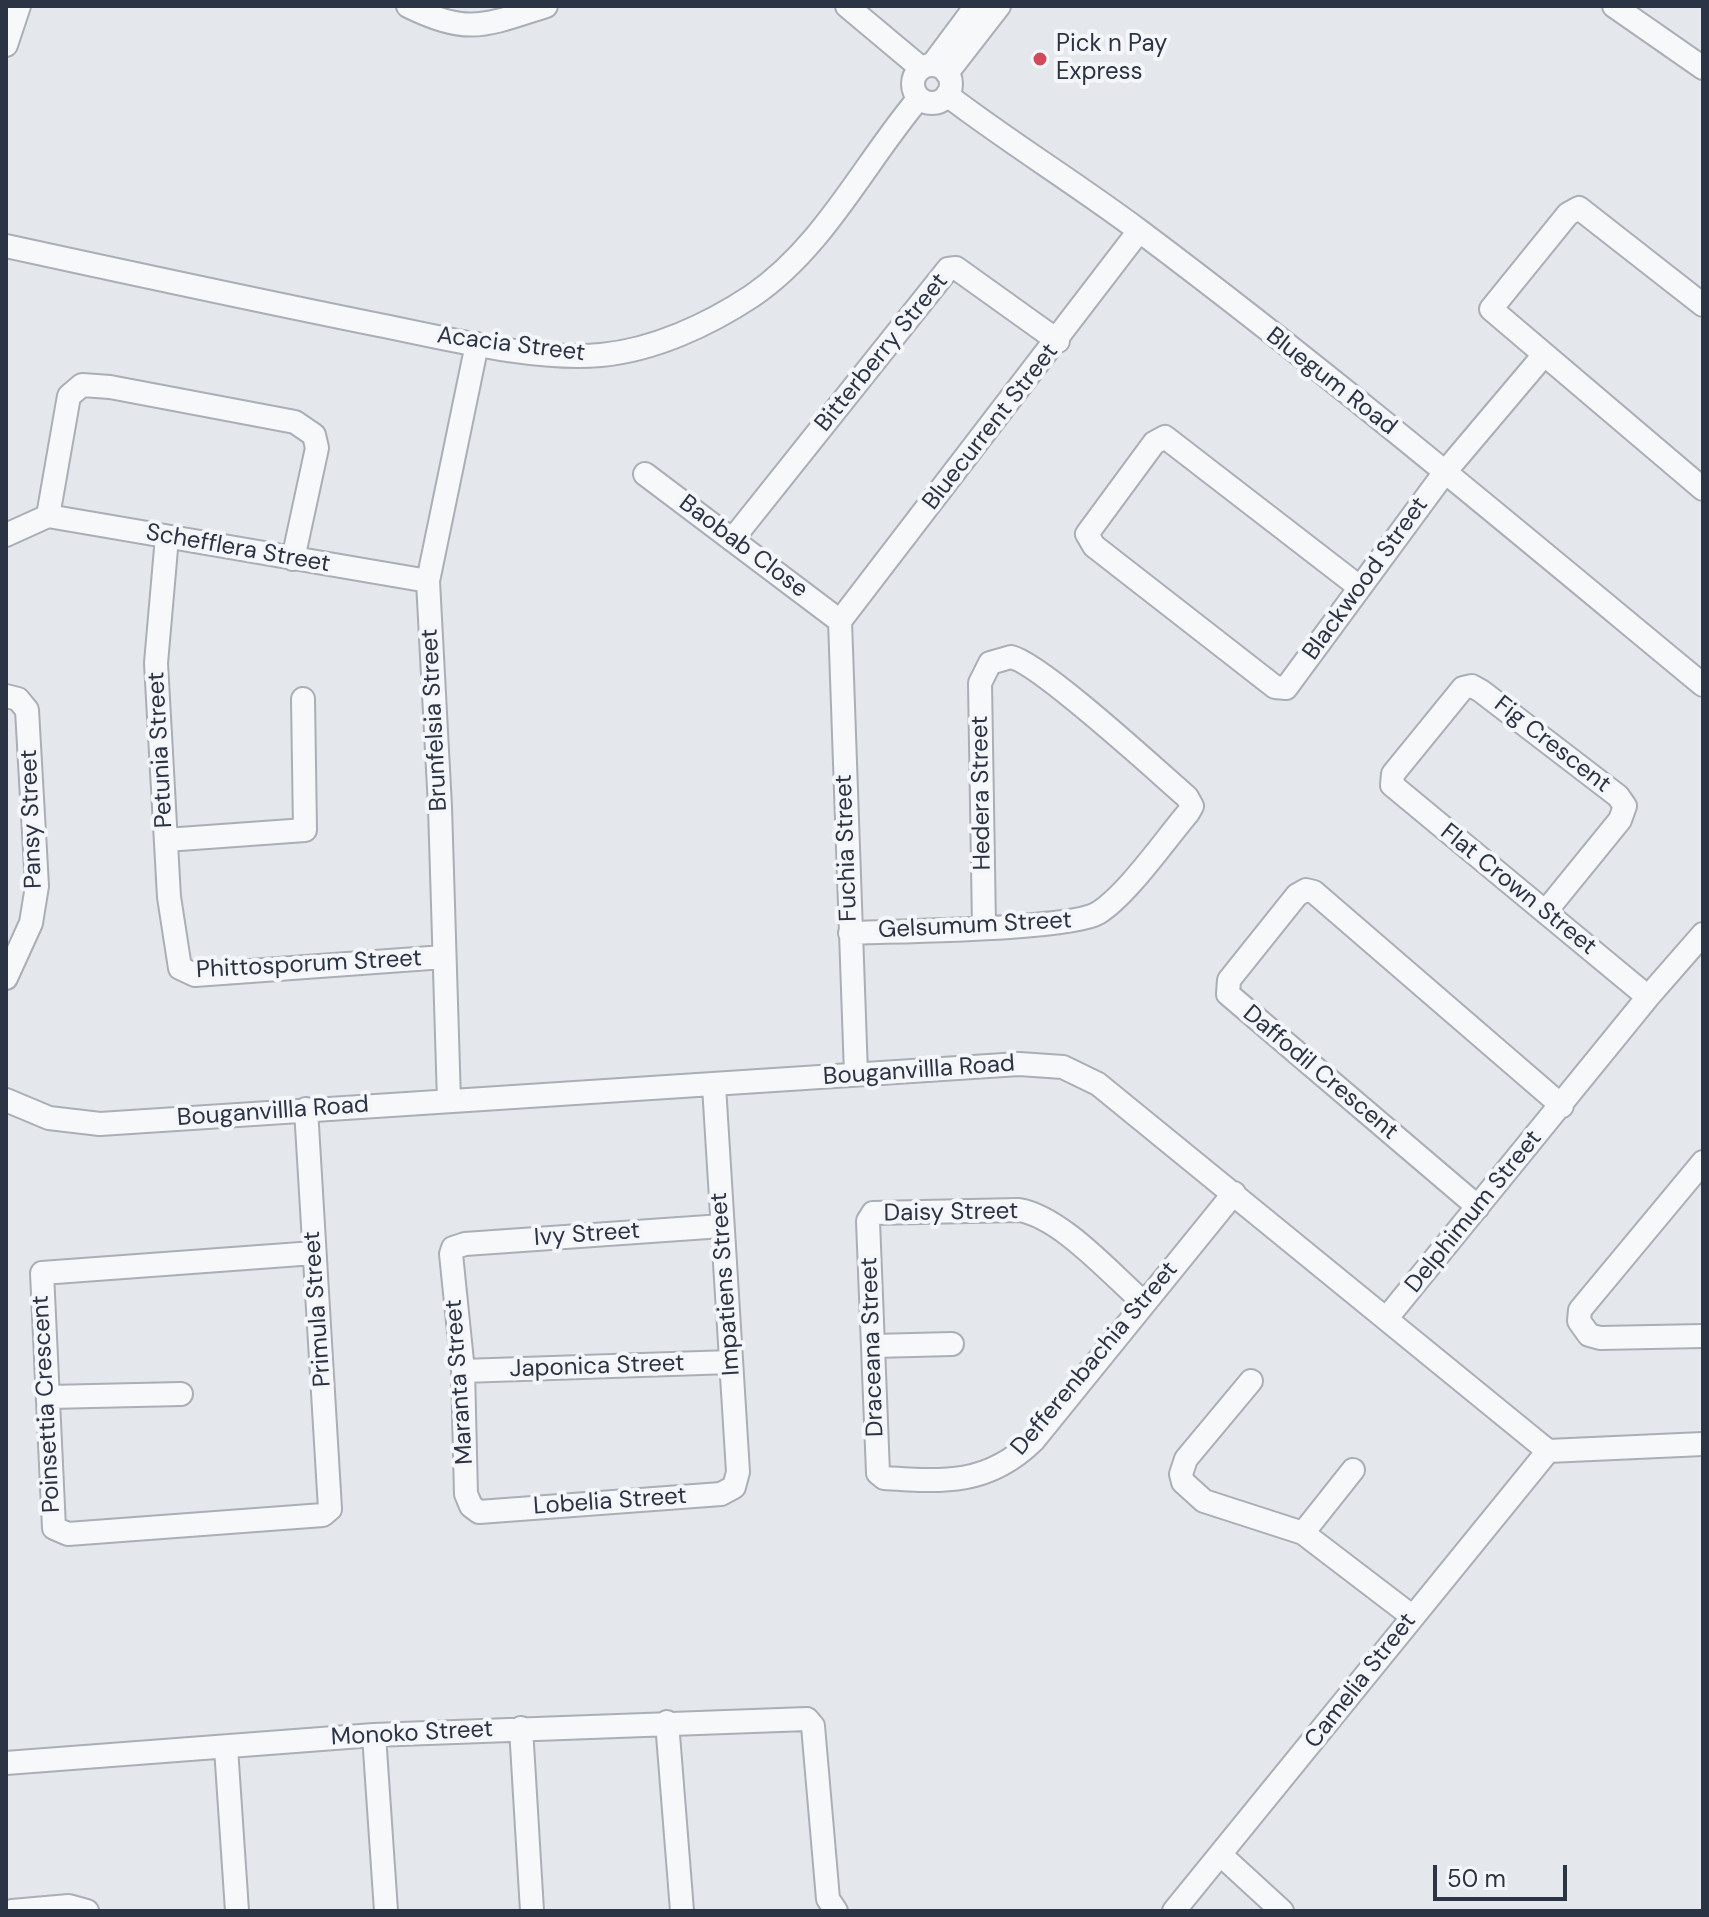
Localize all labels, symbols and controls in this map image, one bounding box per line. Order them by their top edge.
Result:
place label: Pick n Pay Express [1056,31,1167,87]
marker: Pick n Pay Express [1031,50,1049,68]
street label: Bitterberry Street [809,268,955,438]
street label: Acacia Street [435,322,587,368]
street label: Bluegum Road [1260,322,1402,442]
street label: Bluecurrent Street [917,338,1065,516]
street label: Baobab Close [673,489,813,605]
street label: Blackwood Street [1297,492,1435,666]
street label: Schefflera Street [144,519,332,579]
street label: Brunfelsia Street [416,628,454,812]
street label: Petunia Street [143,671,179,829]
street label: Fig Crescent [1488,690,1616,800]
street label: Hedera Street [966,715,998,871]
street label: Pansy Street [15,749,49,889]
street label: Fuchia Street [830,774,864,922]
street label: Flat Crown Street [1434,818,1602,962]
street label: Gelsumum Street [877,907,1073,945]
street label: Phittosporum Street [195,945,423,985]
street label: Daffodil Crescent [1236,1000,1404,1146]
street label: Bouganvillla Road [822,1050,1016,1092]
street label: Bouganvillla Road [176,1091,370,1133]
street label: Delphimum Street [1400,1125,1548,1299]
street label: Impatiens Street [705,1191,747,1377]
street label: Daisy Street [883,1197,1019,1229]
street label: Ivy Street [533,1217,641,1253]
street label: Primula Street [298,1230,338,1388]
street label: Defferenbachia Street [1005,1256,1185,1462]
street label: Draceana Street [855,1257,891,1437]
street label: Poinsettia Crescent [27,1294,67,1514]
street label: Maranta Street [440,1298,480,1466]
street label: Japonica Street [509,1350,685,1384]
street label: Lobelia Street [532,1482,688,1522]
street label: Camelia Street [1299,1608,1423,1754]
street label: Monoko Street [330,1715,494,1753]
scale bar [1437,1849,1571,1899]
text: 50 m [1447,1863,1506,1894]

